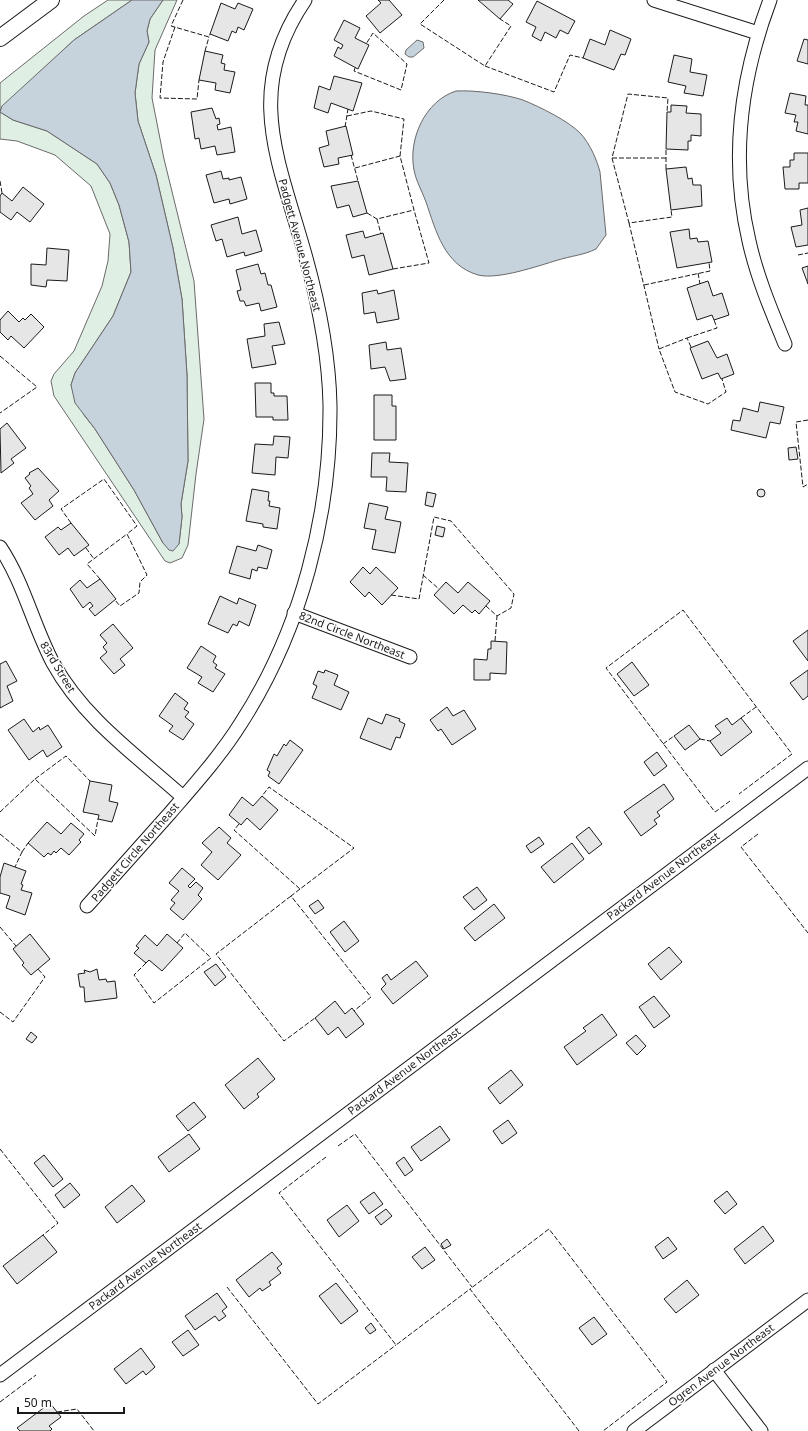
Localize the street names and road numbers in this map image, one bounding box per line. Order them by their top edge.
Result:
street label: Padgett Avenue Northeast [276,177,325,313]
street label: 82nd Circle Northeast [297,607,407,662]
street label: 83rd Street [37,638,80,695]
street label: Padgett Circle Northeast [87,799,182,904]
street label: Packard Avenue Northeast [603,828,722,923]
street label: Packard Avenue Northeast [344,1023,463,1118]
street label: Packard Avenue Northeast [85,1218,204,1313]
street label: Ogren Avenue Northeast [665,1320,777,1409]

